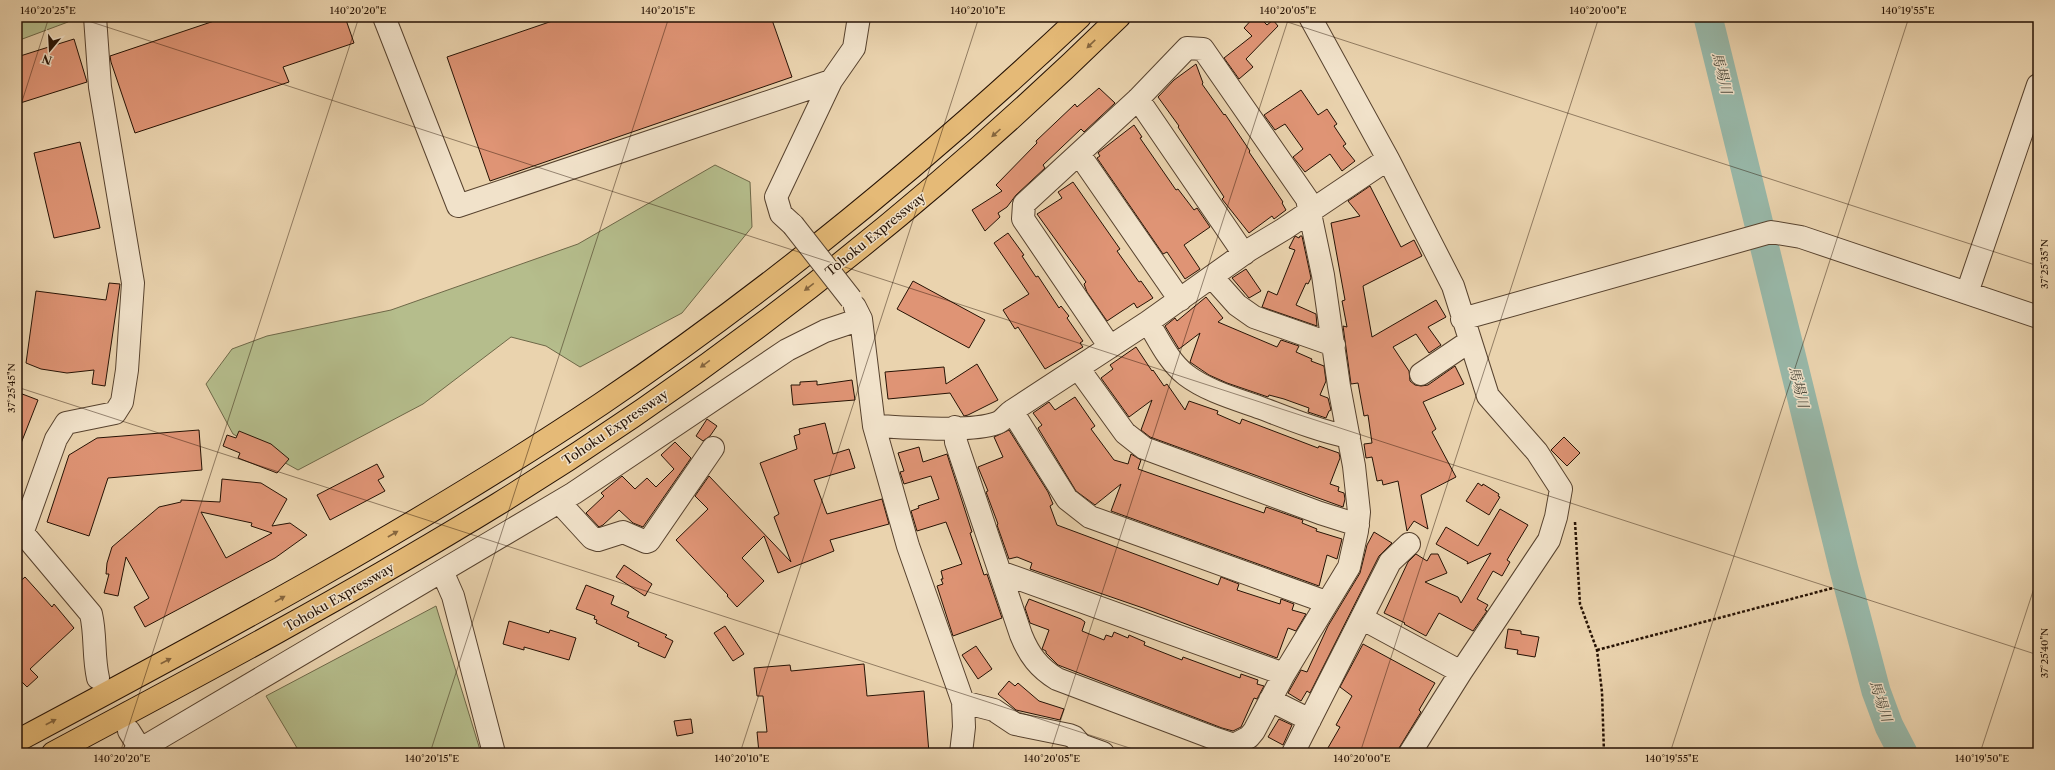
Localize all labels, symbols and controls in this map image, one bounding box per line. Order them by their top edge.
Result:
text: 140°20'25"E [20,4,76,17]
text: 140°20'20"E [330,4,386,17]
text: 140°20'15"E [641,4,695,17]
text: 140°20'10"E [950,4,1006,17]
text: 140°20'05"E [1260,4,1316,17]
text: 140°20'00"E [1569,4,1627,17]
text: 140°19'55"E [1881,4,1935,17]
north arrow [30,30,70,70]
one-way arrow [1086,39,1096,49]
water label: 馬場川 [1708,50,1736,97]
text: N [40,51,54,68]
one-way arrow [991,128,1001,137]
street label: Tohoku Expressway [822,188,929,279]
text: 37°25'35"N [2038,239,2051,289]
one-way arrow [804,283,815,291]
one-way arrow [700,360,710,368]
text: 37°25'45"N [5,363,18,413]
water label: 馬場川 [1785,364,1813,411]
street label: Tohoku Expressway [559,385,672,468]
one-way arrow [387,531,399,538]
street label: Tohoku Expressway [281,559,397,635]
one-way arrow [274,595,286,602]
text: 37°25'40"N [2038,628,2051,678]
one-way arrow [160,658,172,664]
water label: 馬場川 [1866,678,1897,726]
one-way arrow [46,719,57,726]
text: 140°20'20"E [94,752,150,765]
text: 140°20'15"E [405,752,459,765]
text: 140°20'10"E [714,752,770,765]
text: 140°20'05"E [1024,752,1080,765]
text: 140°20'00"E [1333,752,1391,765]
text: 140°19'55"E [1645,752,1699,765]
text: 140°19'50"E [1955,752,2009,765]

